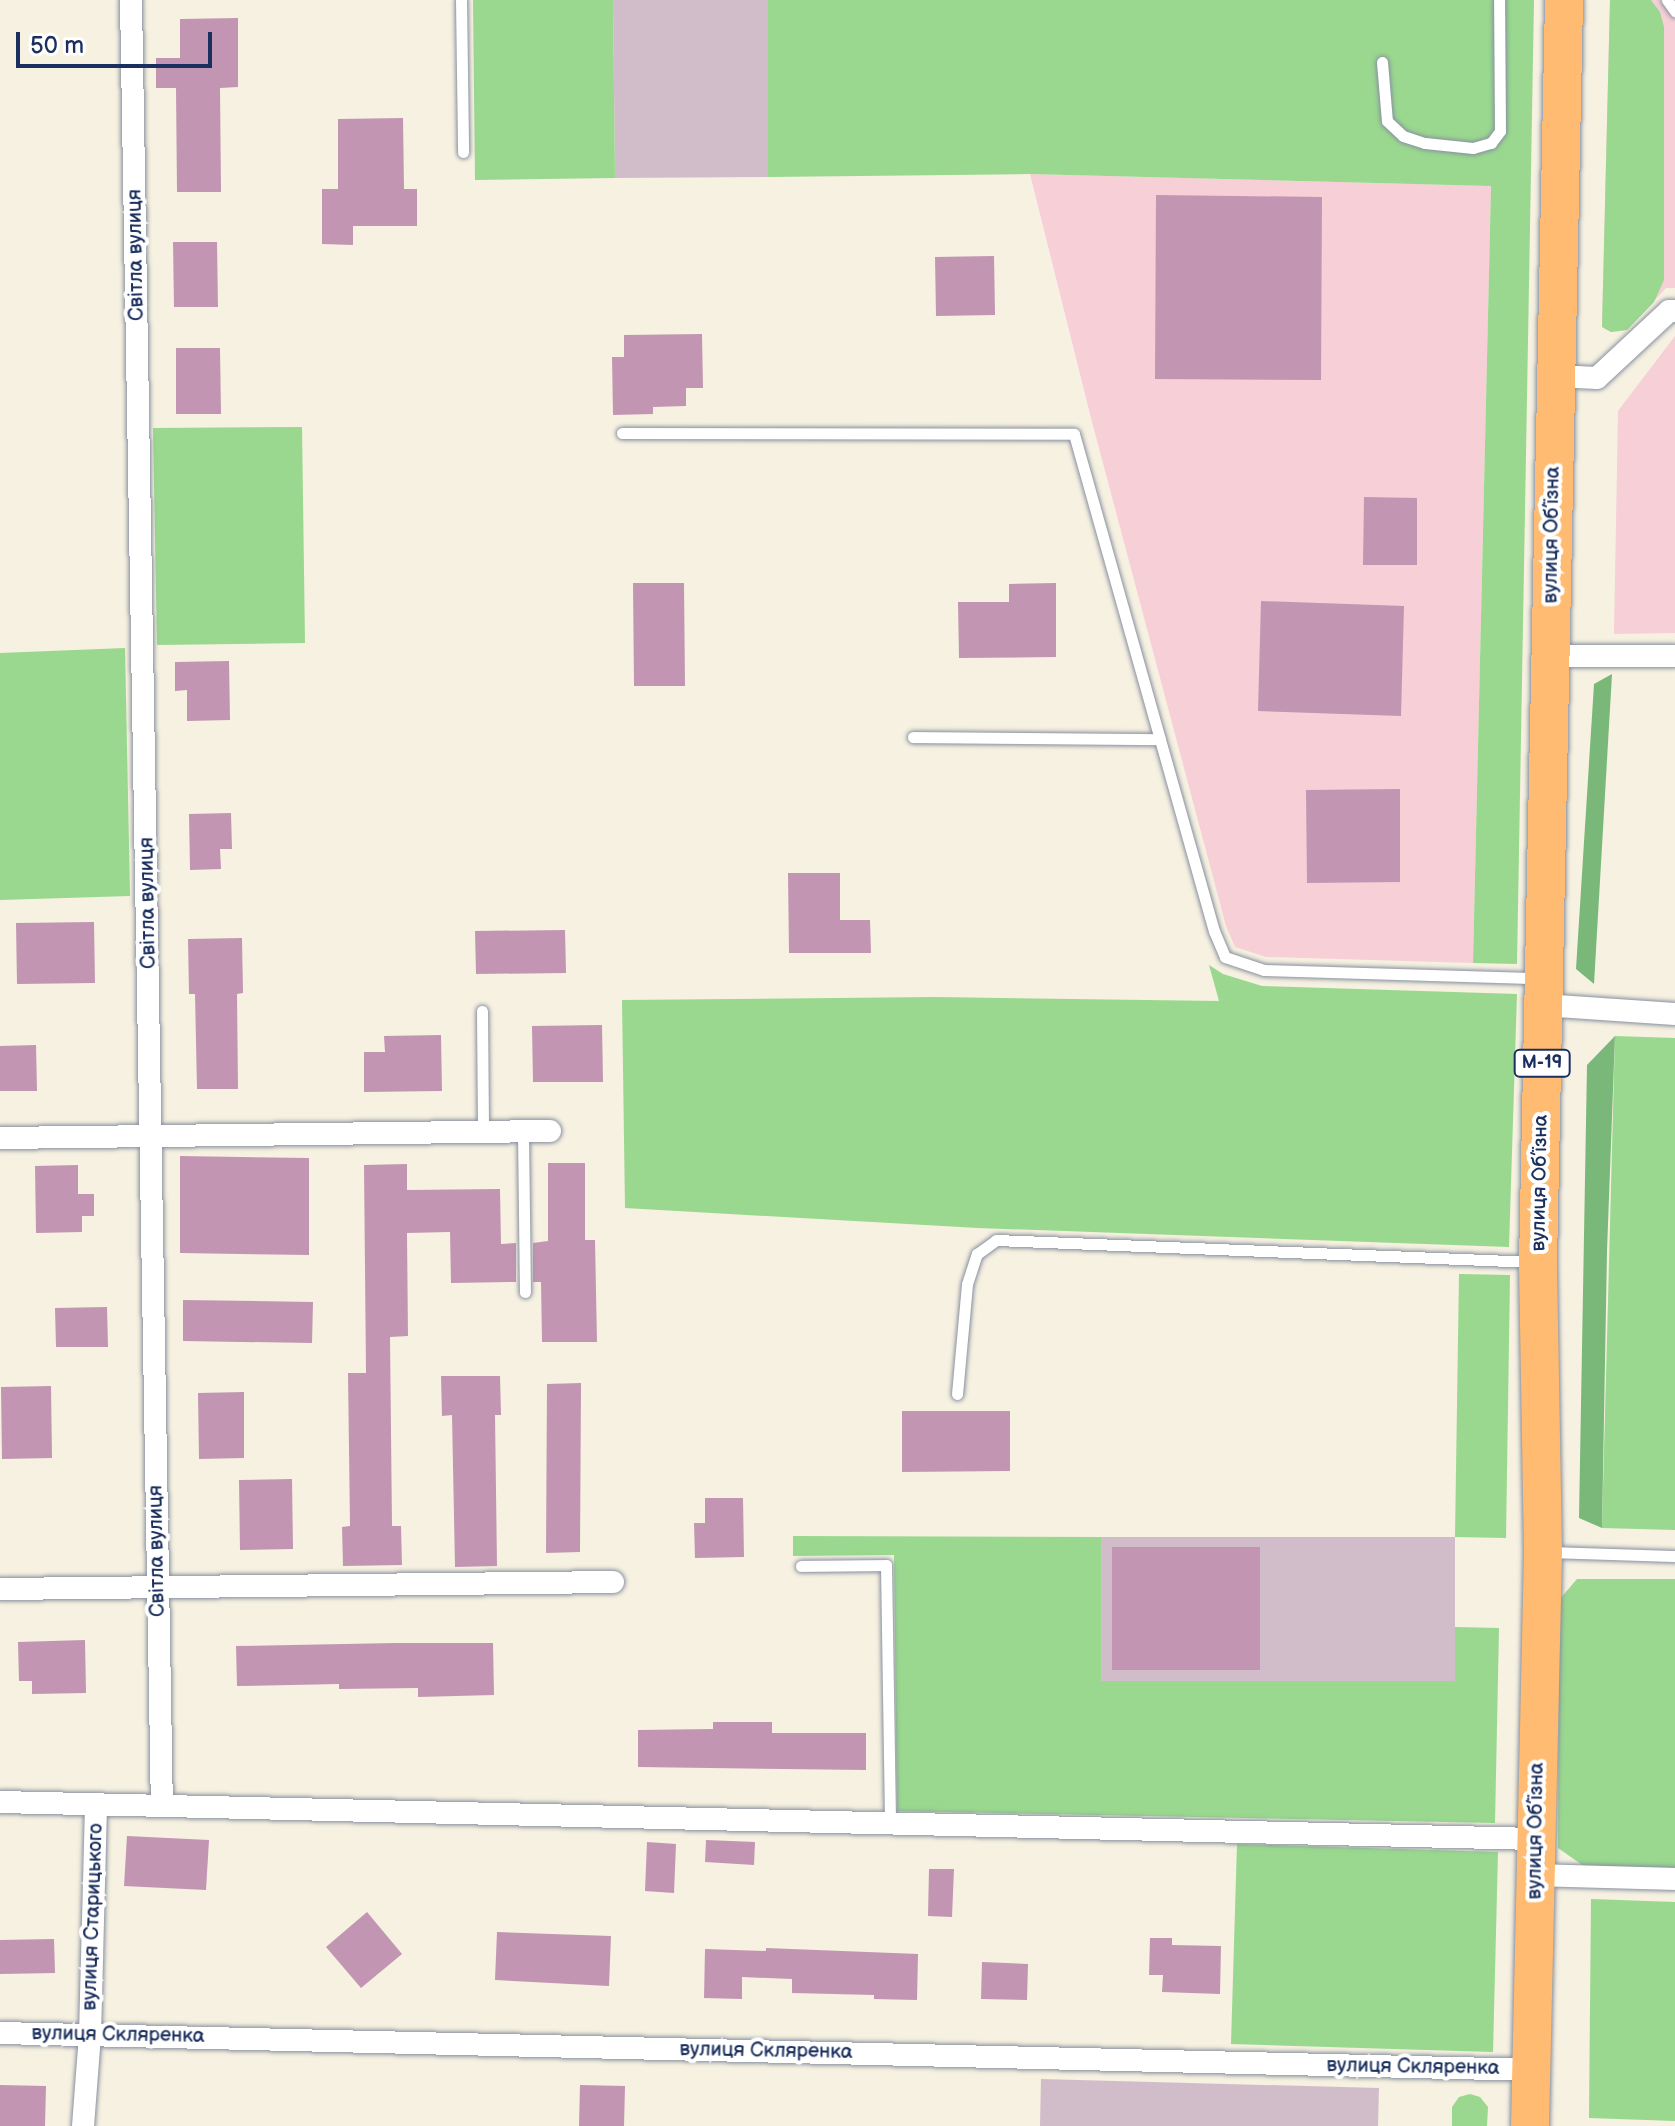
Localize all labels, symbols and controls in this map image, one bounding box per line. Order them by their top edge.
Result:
scale bar [20,16,216,66]
text: 50 m [30,31,84,60]
street label: Світла вулиця [123,189,149,321]
street label: вулиця Об’їзна [1539,466,1565,604]
street label: Світла вулиця [135,837,161,969]
road number: М-19 [1512,1049,1572,1077]
street label: вулиця Об’їзна [1527,1114,1553,1252]
street label: Світла вулиця [144,1485,170,1617]
street label: вулиця Об’їзна [1523,1762,1549,1900]
street label: вулиця Старицького [78,1823,108,2011]
street label: вулиця Скляренка [31,2021,205,2049]
street label: вулиця Скляренка [679,2037,853,2065]
street label: вулиця Скляренка [1326,2053,1500,2081]

